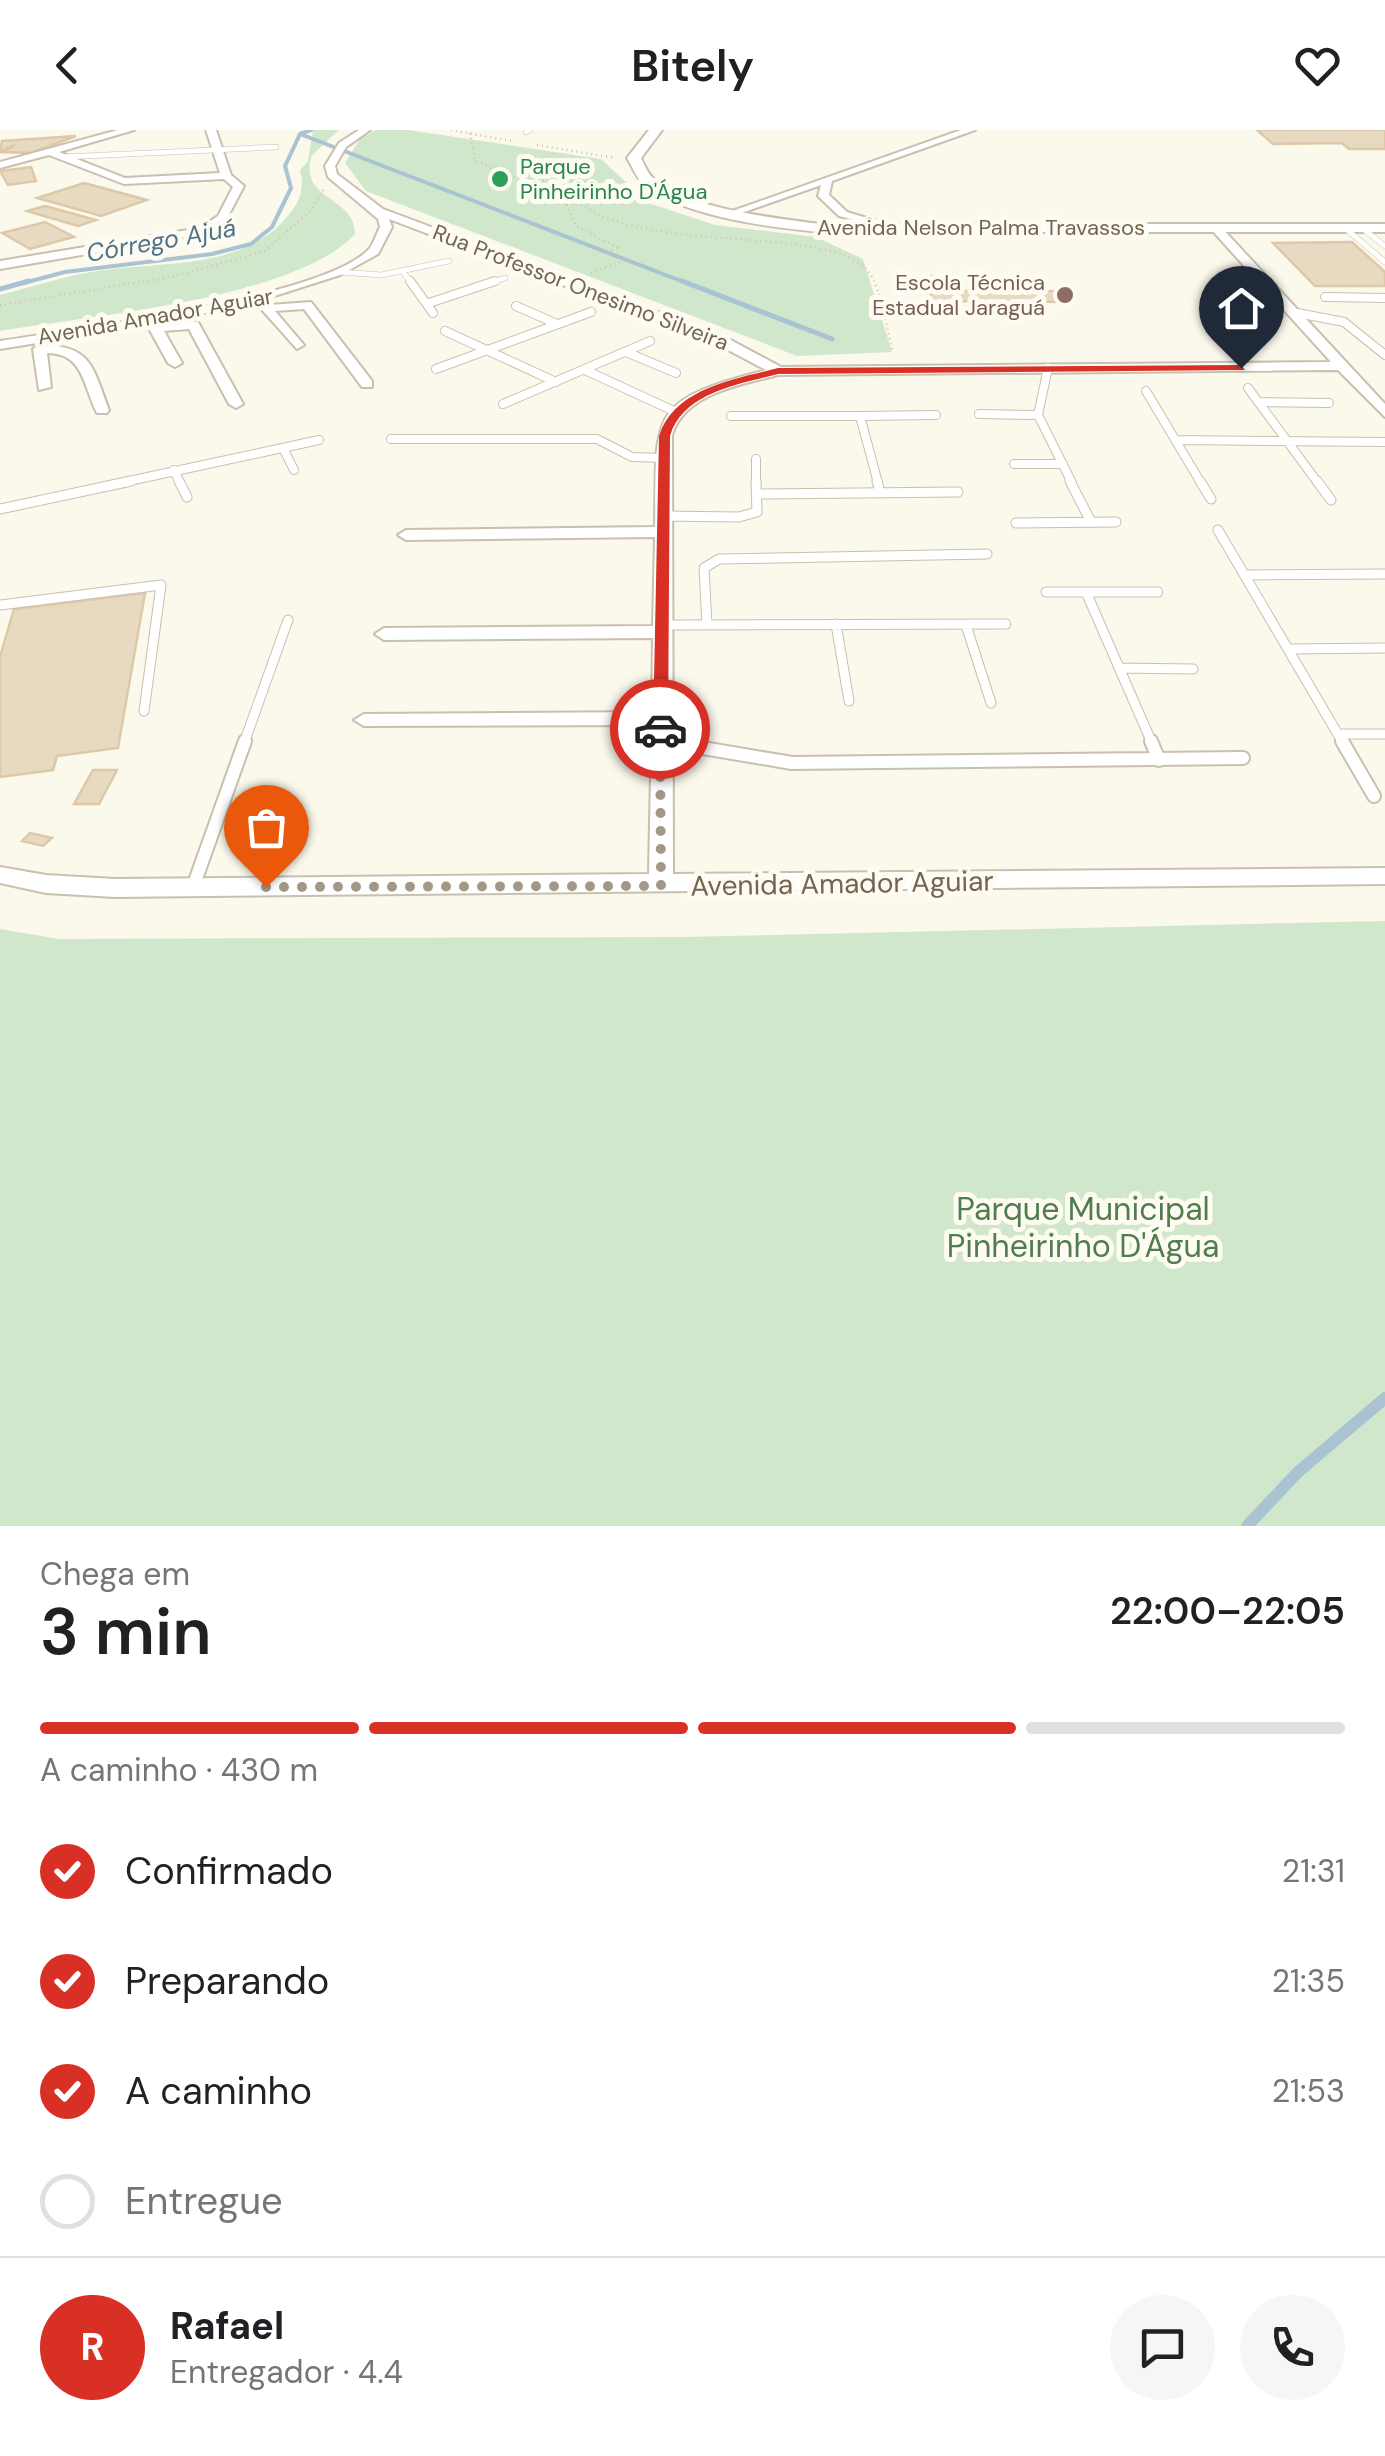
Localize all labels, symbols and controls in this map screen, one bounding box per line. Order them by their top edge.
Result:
text: Bitely [631,36,754,95]
icon: back [40,38,95,93]
icon: heart [1290,38,1345,93]
place label: Parque Pinheirinho D'Água [520,152,707,206]
marker: Parque Pinheirinho D'Água [489,168,511,190]
water label: Córrego Ajuá [84,211,239,270]
street label: Avenida Nelson Palma Travassos [817,213,1145,242]
street label: Rua Professor Onesimo Silveira [429,218,733,357]
pin [1199,266,1284,369]
place label: Escola Técnica Estadual Jaraguá [872,268,1045,322]
icon: home [1214,281,1269,336]
street label: Avenida Amador Aguiar [35,282,275,351]
marker: Escola Técnica Estadual Jaraguá [1054,284,1076,306]
courier [610,679,710,779]
icon: car [633,702,688,757]
pin [224,785,309,888]
icon: bag [239,800,294,855]
street label: Avenida Amador Aguiar [690,862,994,905]
park label: Parque Municipal Pinheirinho D'Água [947,1188,1219,1267]
text: Chega em [40,1553,190,1595]
text: 22:00–22:05 [1110,1586,1345,1636]
text: 3 min [40,1590,211,1674]
text: A caminho · 430 m [40,1749,318,1791]
icon: check [40,1844,95,1899]
text: Confirmado [125,1846,333,1896]
text: 21:31 [1282,1850,1345,1892]
icon: check [40,1954,95,2009]
text: Preparando [125,1956,329,2006]
text: 21:35 [1272,1960,1345,2002]
icon: check [40,2064,95,2119]
text: A caminho [125,2066,312,2116]
text: 21:53 [1272,2070,1345,2112]
text: Entregue [125,2176,283,2226]
button: chat [1110,2295,1215,2400]
button: phone [1240,2295,1345,2400]
text: Rafael [170,2301,284,2351]
text: R [81,2322,104,2372]
text: Entregador · 4.4 [170,2351,403,2393]

